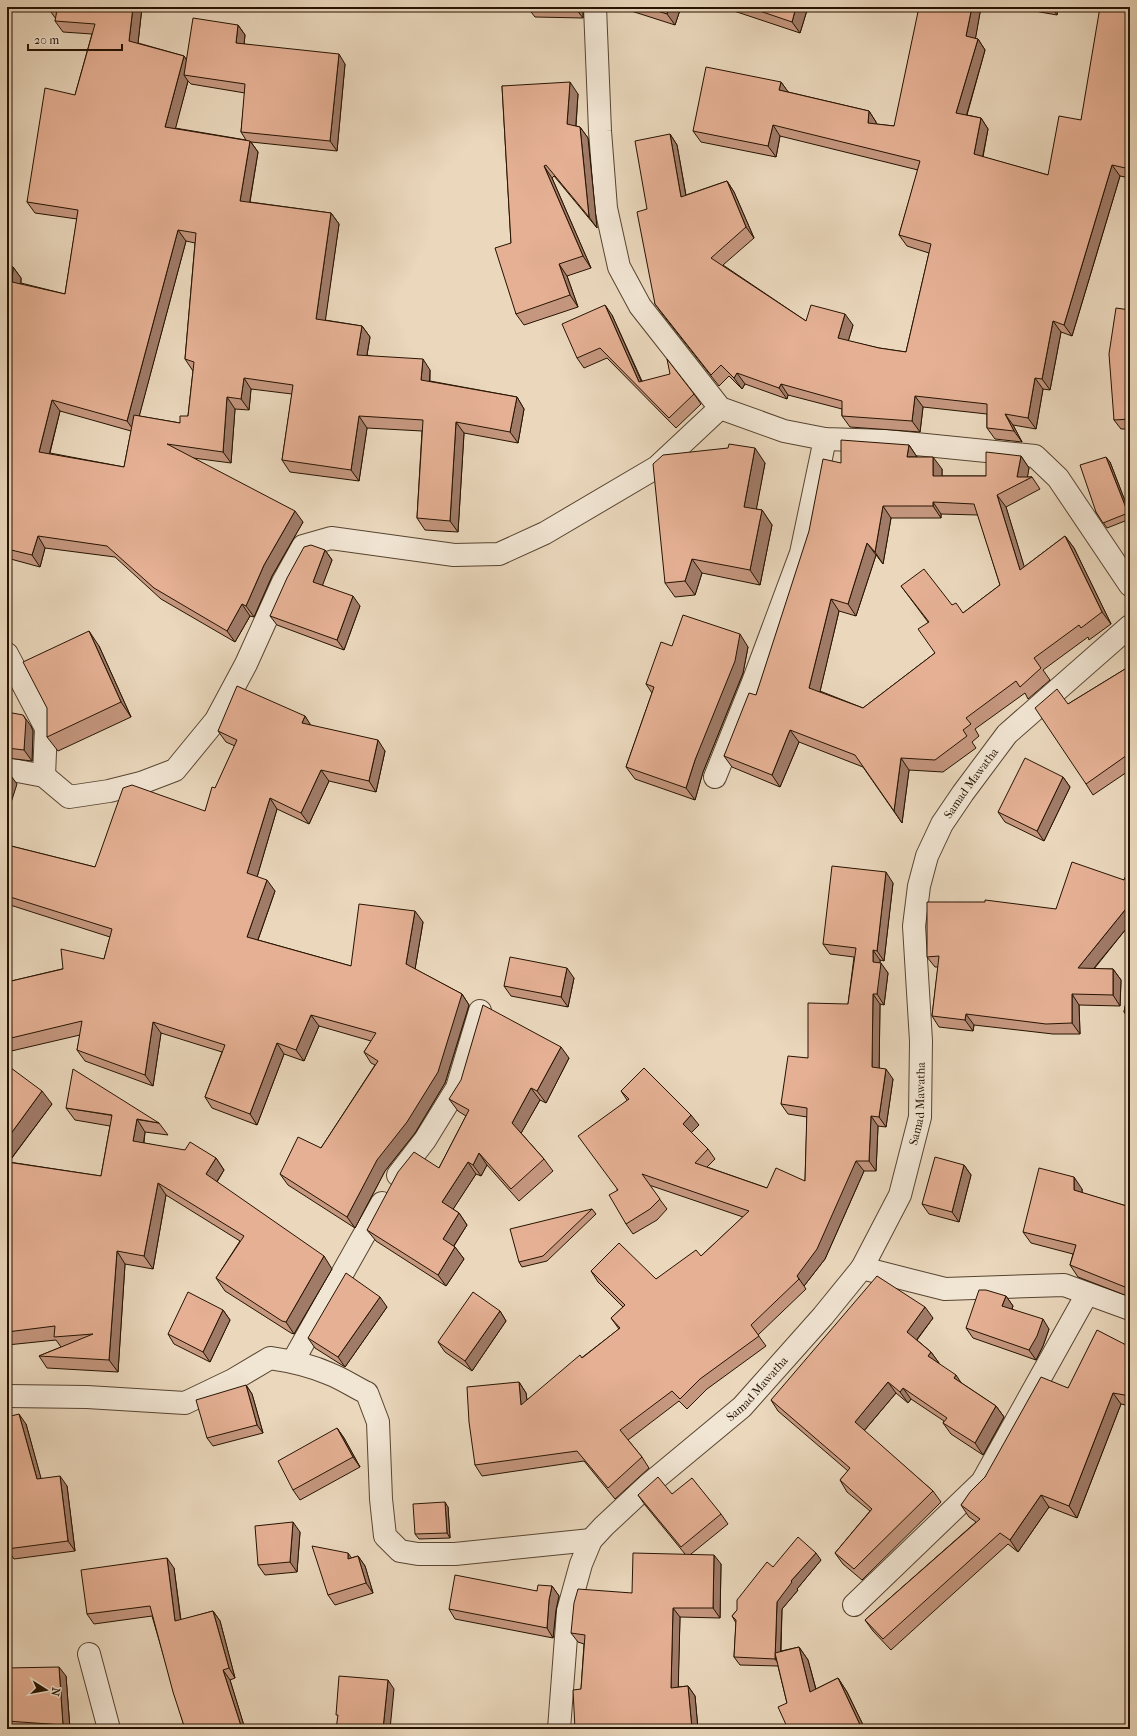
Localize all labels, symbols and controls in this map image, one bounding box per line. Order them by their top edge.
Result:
scale bar [28,26,122,52]
text: 20 m [34,33,59,47]
street label: Samad Mawatha [941,745,1001,821]
street label: Samad Mawatha [906,1062,928,1147]
street label: Samad Mawatha [723,1353,791,1424]
north arrow [26,1670,66,1710]
text: N [48,1686,63,1698]

